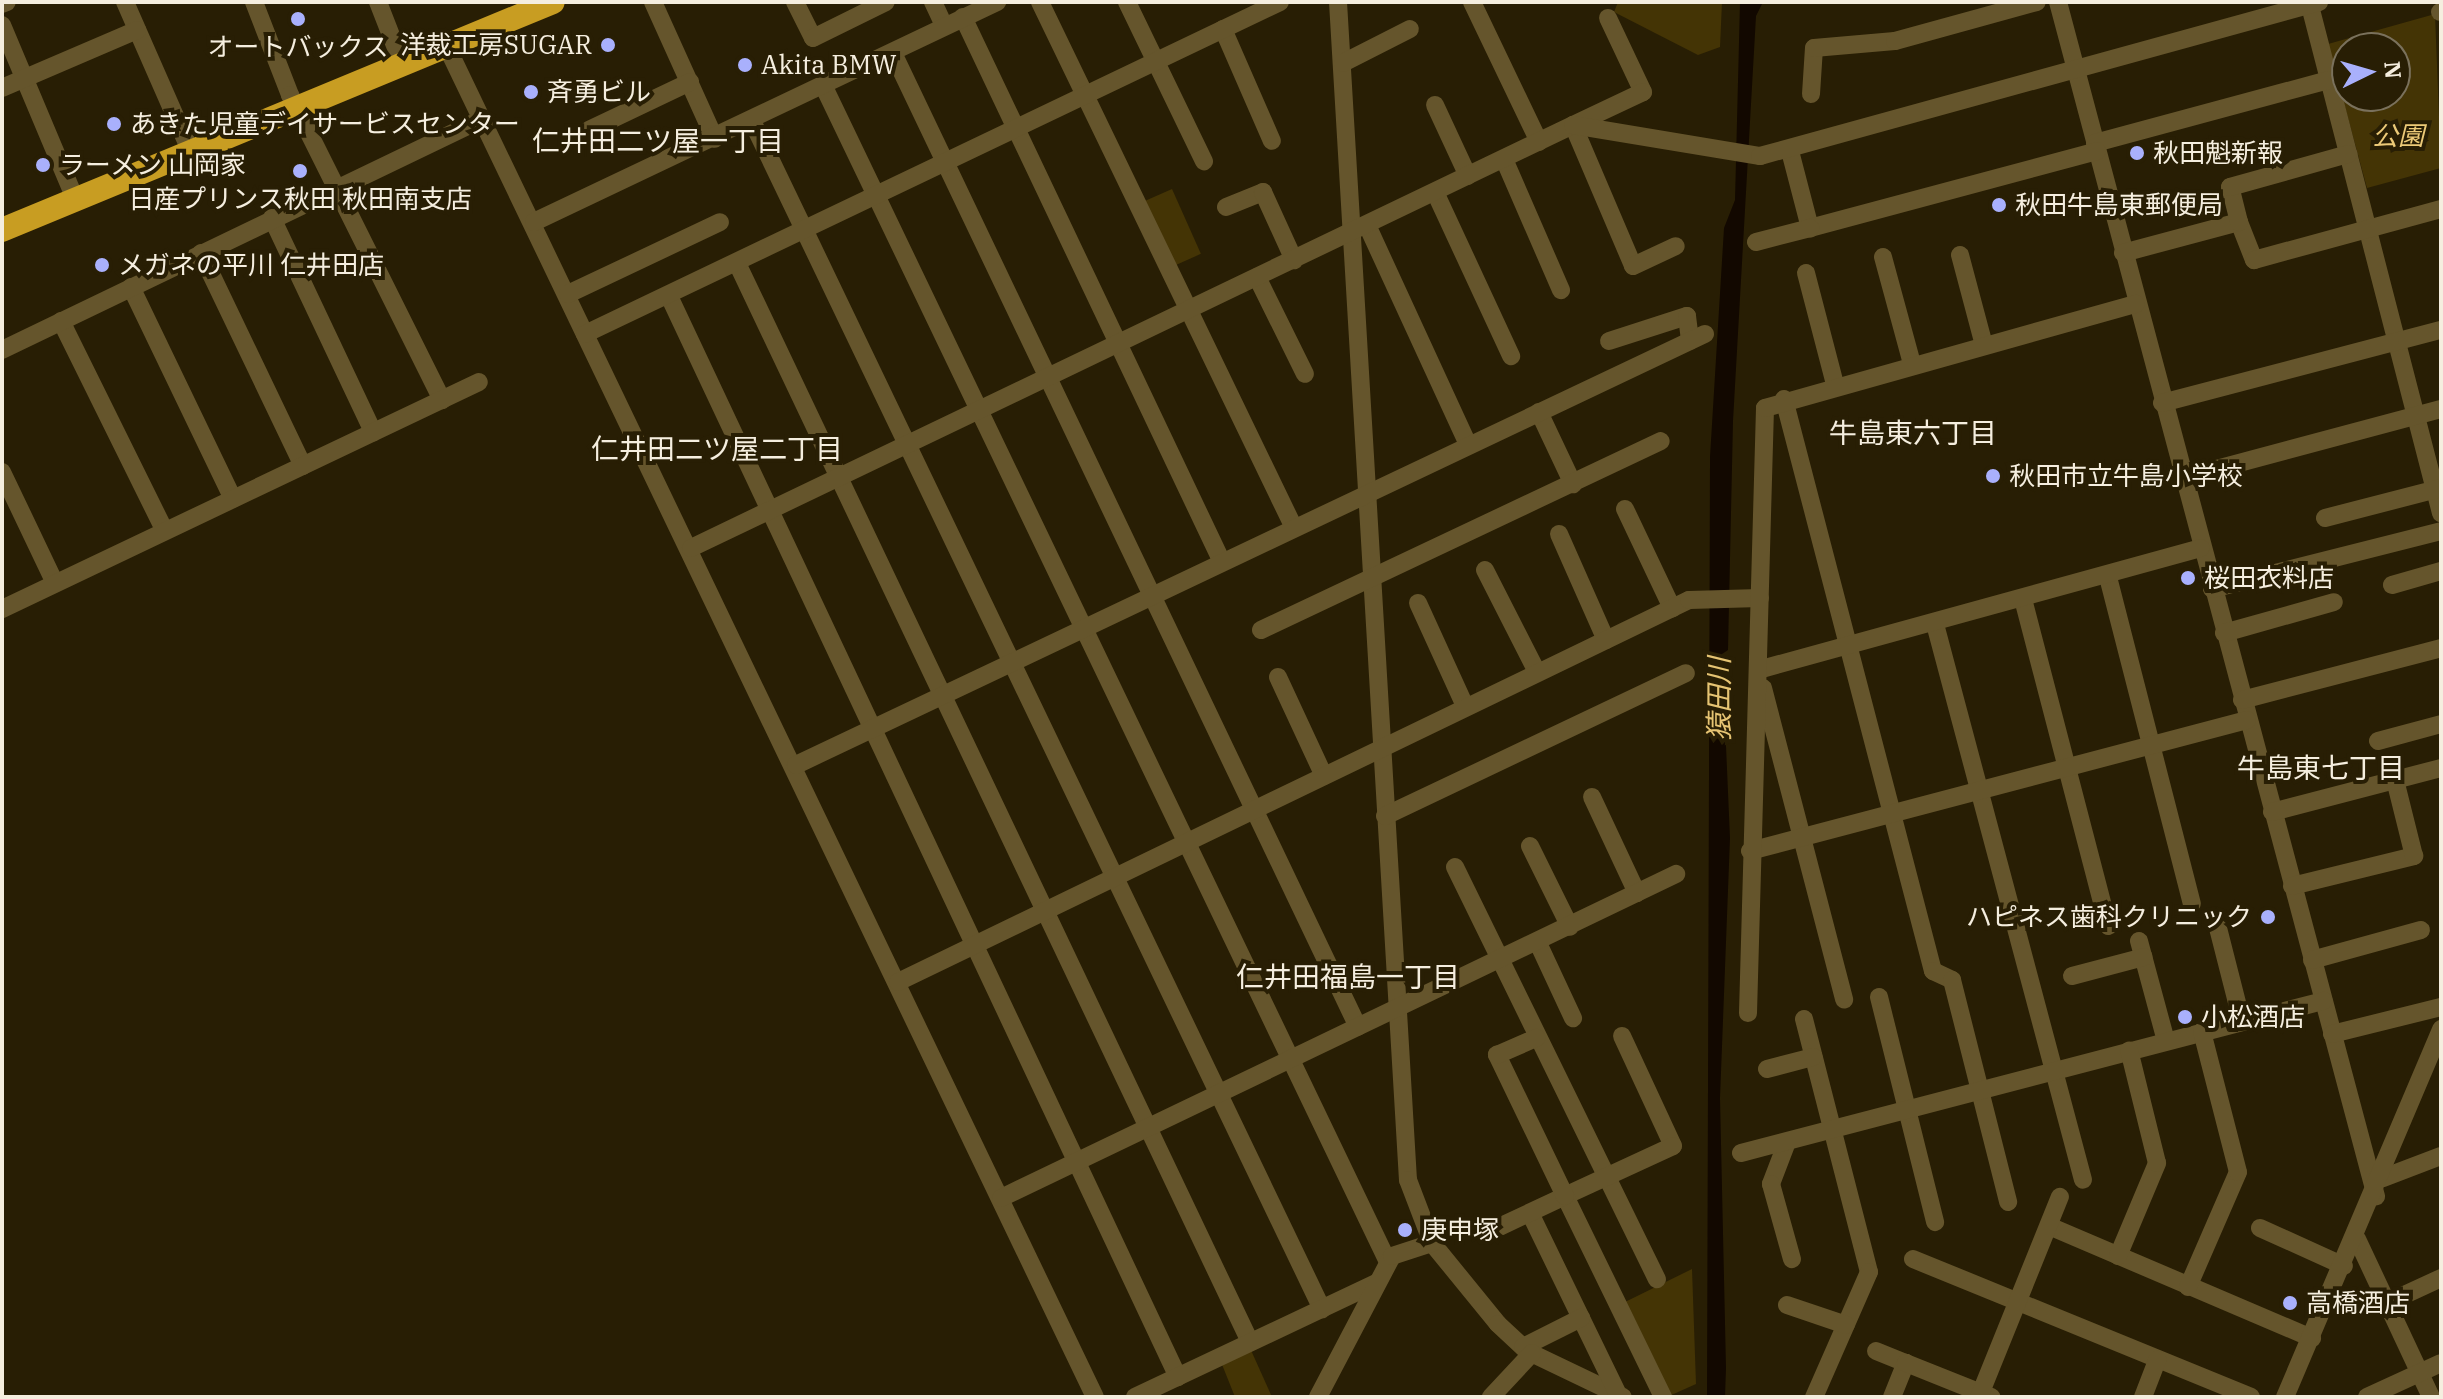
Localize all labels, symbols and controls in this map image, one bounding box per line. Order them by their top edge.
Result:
marker: オートバックス [289,10,307,28]
place label: 洋裁工房SUGAR [400,29,592,61]
place label: オートバックス [207,31,389,63]
north arrow [2331,32,2411,112]
marker: 洋裁工房SUGAR [599,36,617,54]
place label: Akita BMW [761,49,897,81]
marker: Akita BMW [736,56,754,74]
text: N [2378,60,2409,80]
place label: 斉勇ビル [547,76,651,108]
marker: 斉勇ビル [522,83,540,101]
place label: あきた児童デイサービスセンター [130,108,520,140]
marker: あきた児童デイサービスセンター [105,115,123,133]
park label: 公園 [2372,120,2424,152]
district label: 仁井田二ツ屋一丁目 [532,124,784,158]
place label: 秋田魁新報 [2153,137,2283,169]
marker: 秋田魁新報 [2128,144,2146,162]
place label: ラーメン 山岡家 [59,149,247,181]
marker: ラーメン 山岡家 [34,156,52,174]
marker: 日産プリンス秋田 秋田南支店 [291,162,309,180]
place label: 日産プリンス秋田 秋田南支店 [128,183,472,215]
place label: 秋田牛島東郵便局 [2015,189,2223,221]
marker: 秋田牛島東郵便局 [1990,196,2008,214]
place label: メガネの平川 仁井田店 [118,249,384,281]
marker: メガネの平川 仁井田店 [93,256,111,274]
district label: 牛島東六丁目 [1829,416,1997,450]
district label: 仁井田二ツ屋二丁目 [591,432,843,466]
place label: 秋田市立牛島小学校 [2009,460,2243,492]
marker: 秋田市立牛島小学校 [1984,467,2002,485]
place label: 桜田衣料店 [2204,562,2334,594]
marker: 桜田衣料店 [2179,569,2197,587]
water label: 猿田川 [1702,657,1736,741]
district label: 牛島東七丁目 [2237,751,2405,785]
place label: ハピネス歯科クリニック [1966,901,2252,933]
marker: ハピネス歯科クリニック [2259,908,2277,926]
district label: 仁井田福島一丁目 [1236,960,1460,994]
place label: 小松酒店 [2201,1001,2305,1033]
marker: 小松酒店 [2176,1008,2194,1026]
place label: 庚申塚 [1421,1214,1499,1246]
marker: 庚申塚 [1396,1221,1414,1239]
place label: 高橋酒店 [2306,1287,2410,1319]
marker: 高橋酒店 [2281,1294,2299,1312]

